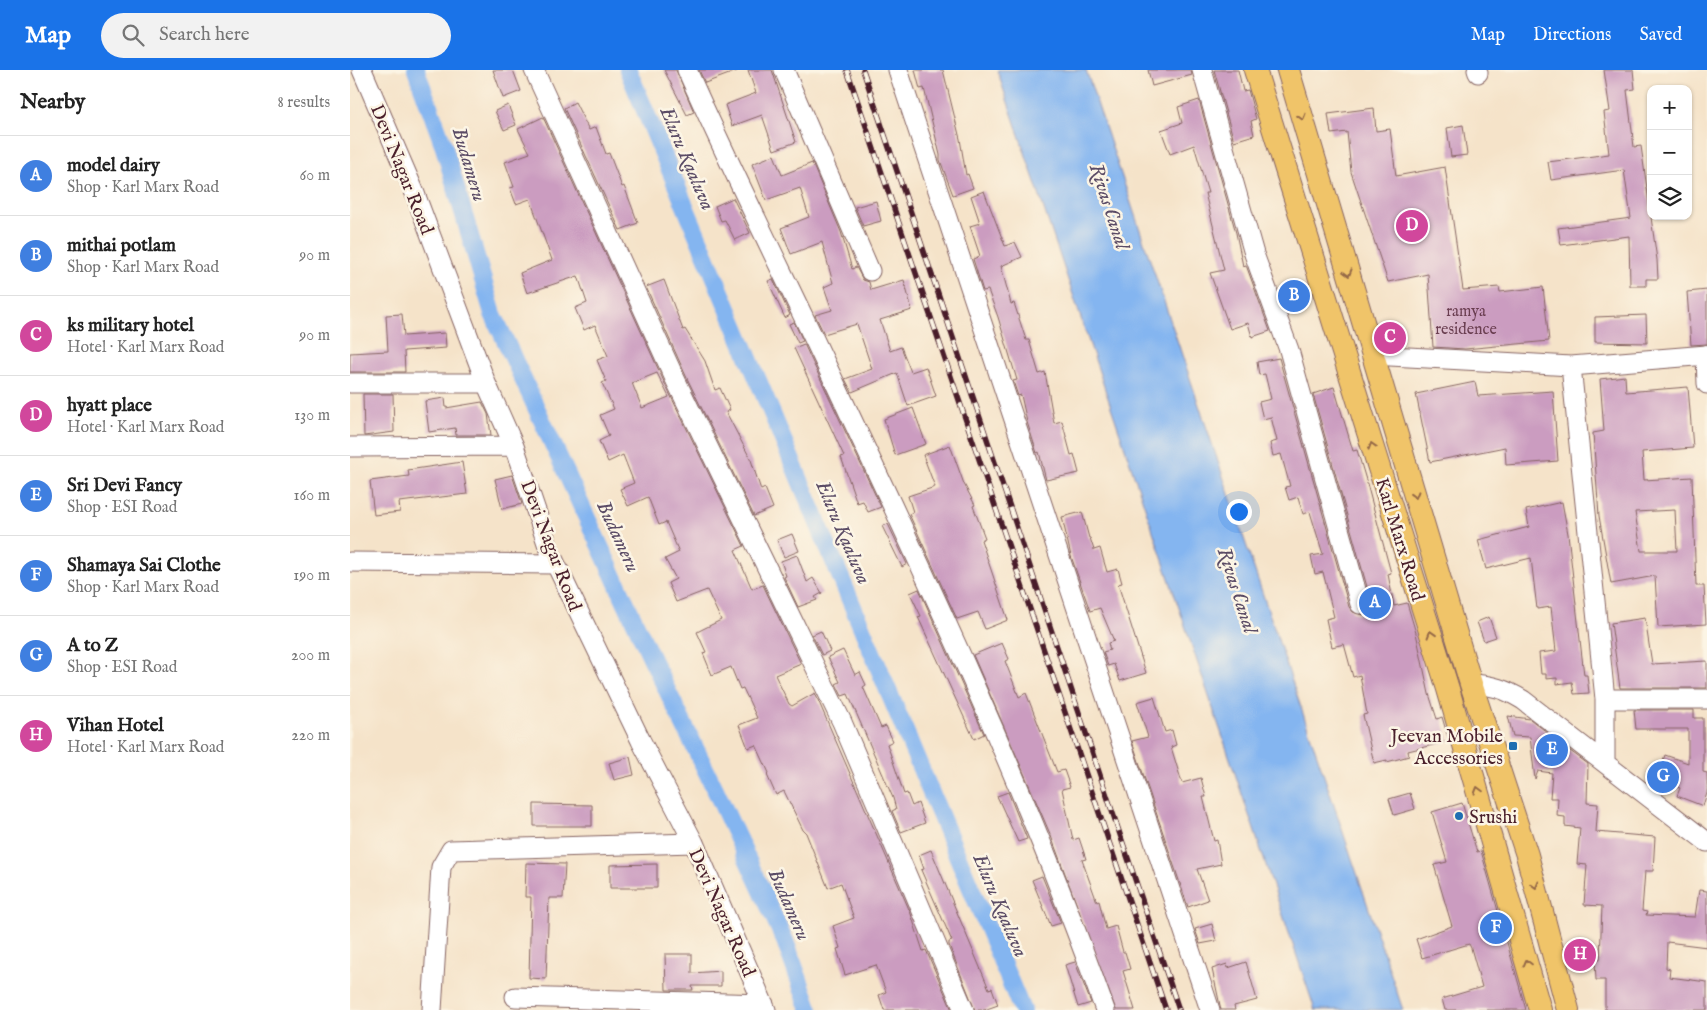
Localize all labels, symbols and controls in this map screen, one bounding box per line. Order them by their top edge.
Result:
search box [101,13,451,58]
text: Map [25,20,71,51]
icon: search [119,21,147,49]
text: Search here [159,23,250,47]
text: Map [1471,24,1505,47]
text: Directions [1533,24,1611,47]
text: Saved [1639,24,1682,47]
map controls [1647,85,1692,220]
button: + [1647,85,1692,130]
text: Nearby [20,89,85,116]
text: 8 results [278,93,330,113]
street label: Devi Nagar Road [364,101,439,239]
water label: Eluru Kaaluva [653,102,720,214]
one-way arrow [1297,112,1307,120]
water label: Budameru [445,124,492,205]
button: − [1647,130,1692,175]
text: model dairy [67,154,160,178]
water label: Rivas Canal [1083,160,1135,255]
text: A [31,166,41,186]
text: 60 m [300,166,330,186]
button: layers [1647,175,1692,220]
text: Shop · Karl Marx Road [67,178,219,198]
pin: D [1396,207,1428,245]
text: mithai potlam [67,234,176,258]
text: B [31,246,41,266]
text: 90 m [299,246,330,266]
text: Shop · Karl Marx Road [67,258,219,278]
one-way arrow [1343,268,1353,276]
pin: B [1278,277,1310,315]
house number: ramya residence [1435,302,1497,340]
text: ks military hotel [67,314,194,338]
pin: C [1374,319,1406,357]
text: C [30,326,42,346]
text: 90 m [299,326,330,346]
text: Hotel · Karl Marx Road [67,338,224,358]
text: hyatt place [67,394,152,418]
text: D [30,406,42,426]
text: 130 m [294,406,330,426]
text: Hotel · Karl Marx Road [67,418,224,438]
one-way arrow [1367,442,1377,450]
text: Sri Devi Fancy [67,474,182,498]
street label: Karl Marx Road [1369,475,1429,605]
water label: Eluru Kaaluva [809,476,876,588]
street label: Devi Nagar Road [514,477,586,615]
text: E [30,486,42,506]
text: 160 m [294,486,330,506]
one-way arrow [1409,491,1419,499]
water label: Budameru [590,497,645,576]
text: Shop · ESI Road [67,498,177,518]
your location [1226,499,1252,525]
water label: Rivas Canal [1211,544,1263,639]
text: Shamaya Sai Clothe [67,554,221,578]
text: F [31,566,41,586]
text: 190 m [293,566,330,586]
text: Shop · Karl Marx Road [67,578,219,598]
pin: A [1359,584,1391,622]
one-way arrow [1427,631,1437,639]
text: A to Z [67,634,118,658]
text: G [30,646,42,666]
text: 200 m [291,646,330,666]
text: Shop · ESI Road [67,658,177,678]
text: Vihan Hotel [67,714,164,738]
place label: Jeevan Mobile Accessories [1389,725,1503,771]
text: H [29,726,43,746]
text: 220 m [291,726,330,746]
pin: E [1536,731,1568,769]
text: Hotel · Karl Marx Road [67,738,224,758]
marker: Jeevan Mobile Accessories [1507,740,1519,752]
pin: G [1647,758,1679,796]
one-way arrow [1473,786,1483,794]
place label: Srushi [1469,806,1517,830]
marker: Srushi [1453,810,1465,822]
street label: Devi Nagar Road [682,845,761,982]
water label: Eluru Kaaluva [966,849,1033,961]
water label: Budameru [762,865,816,945]
one-way arrow [1529,880,1539,888]
pin: F [1480,909,1512,947]
pin: H [1564,936,1596,974]
one-way arrow [1522,959,1532,968]

